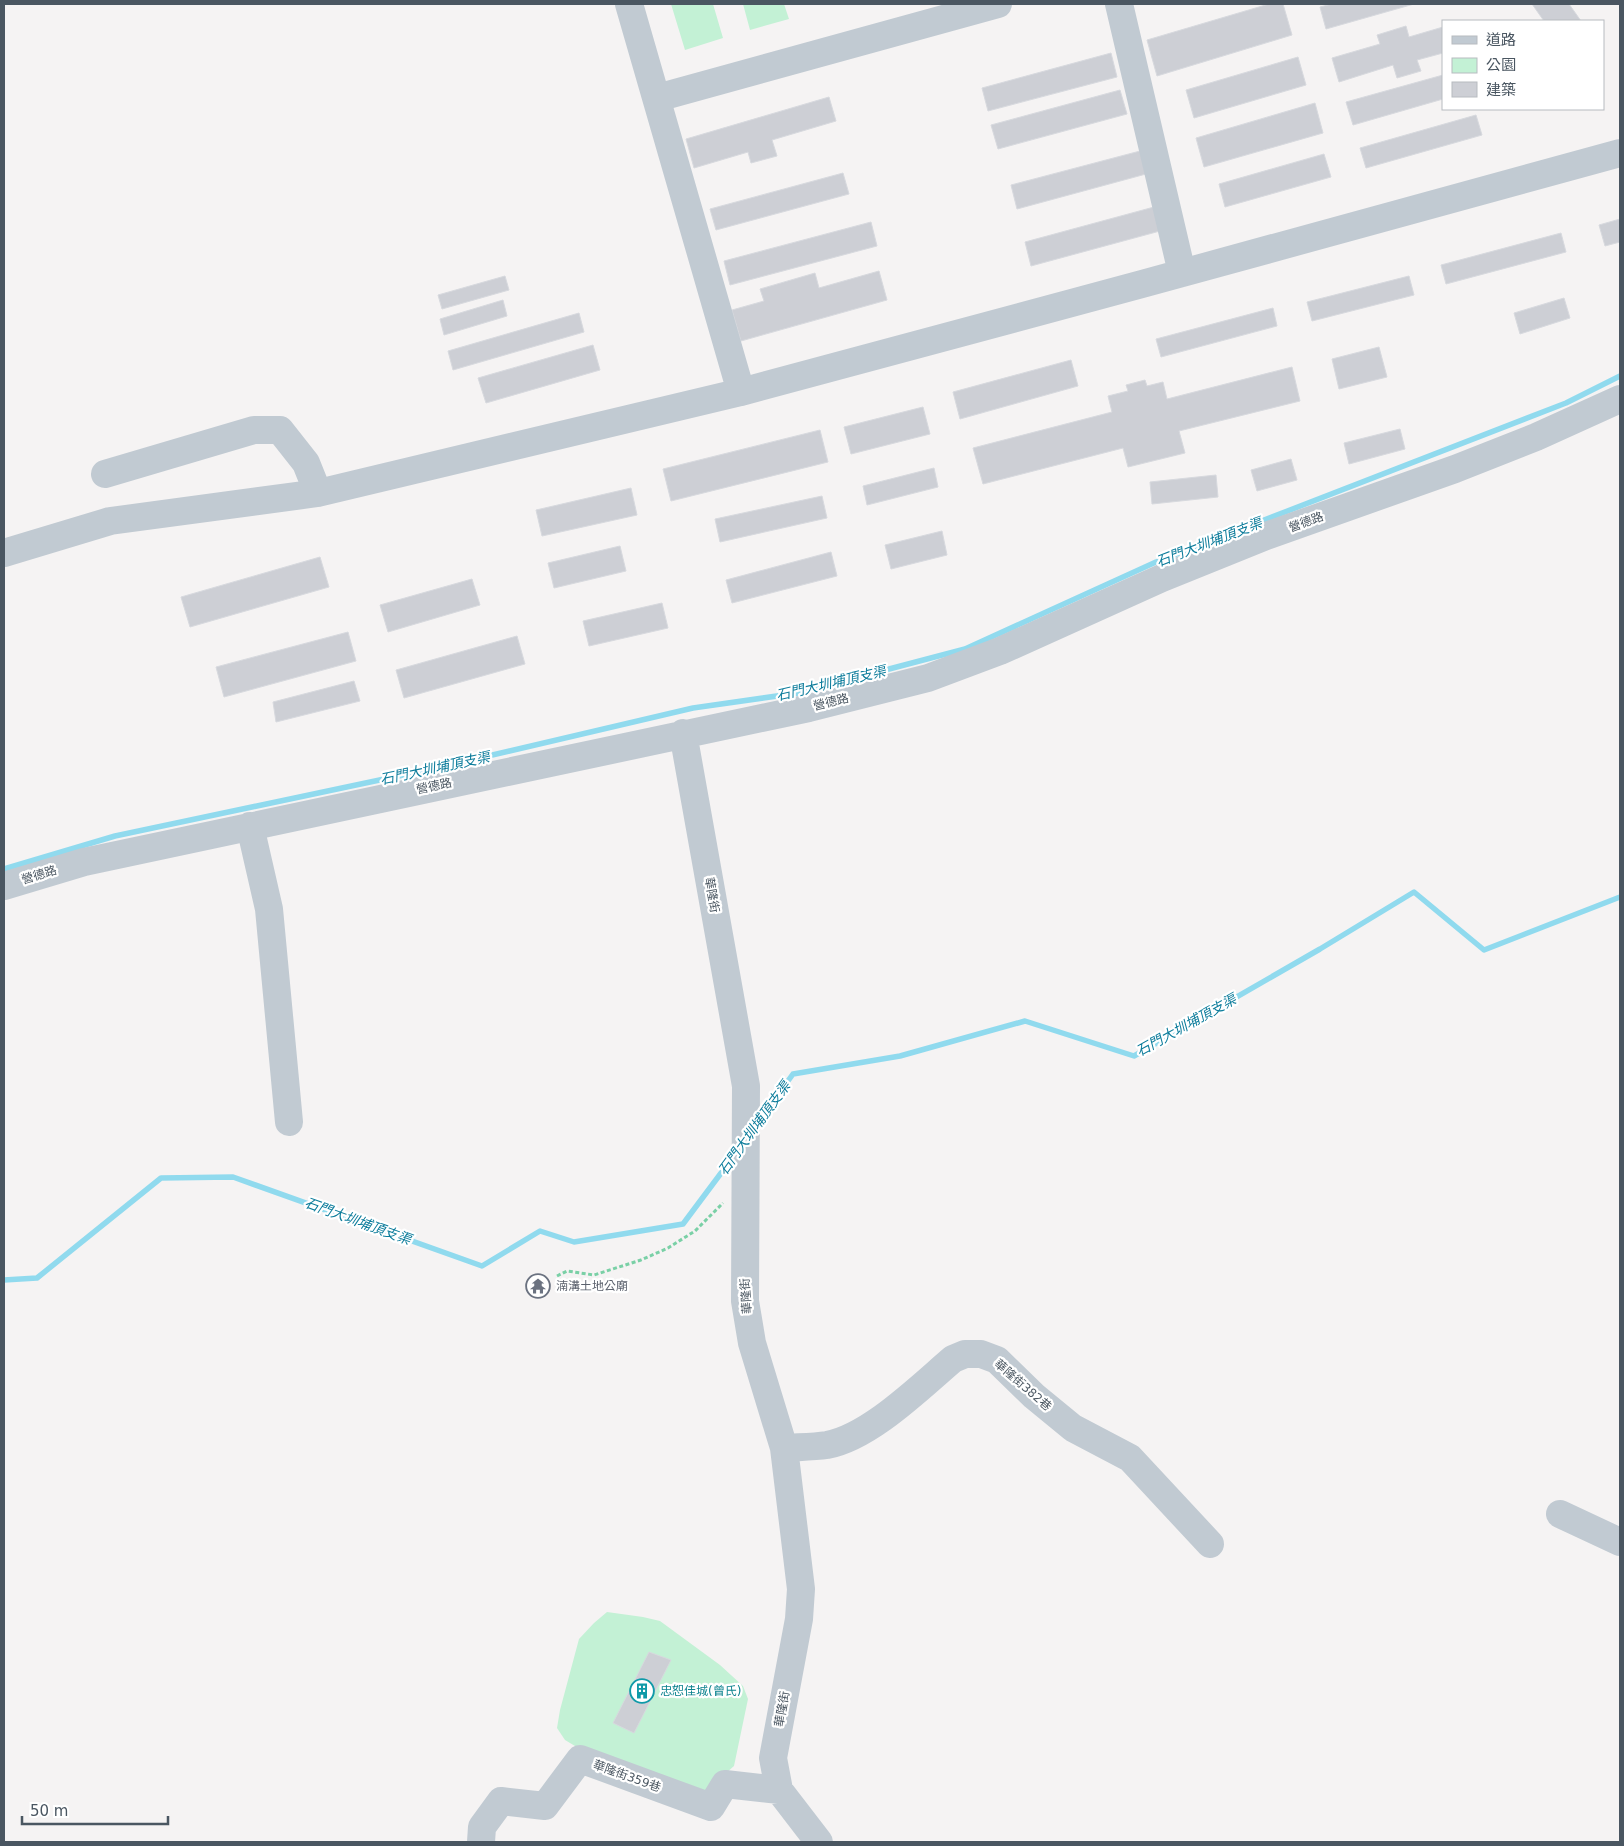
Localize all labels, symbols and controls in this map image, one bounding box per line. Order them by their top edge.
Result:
legend [1442,20,1604,110]
text: 道路 [1486,31,1516,49]
text: 公園 [1486,56,1516,74]
text: 建築 [1486,81,1516,99]
street label: 營德路 [1287,509,1325,535]
water label: 石門大圳埔頂支渠 [1154,514,1266,570]
water label: 石門大圳埔頂支渠 [775,662,889,703]
street label: 營德路 [812,691,850,713]
water label: 石門大圳埔頂支渠 [379,748,493,787]
street label: 營德路 [415,775,453,797]
street label: 營德路 [20,863,58,887]
street label: 華隆街 [702,876,722,914]
water label: 石門大圳埔頂支渠 [1133,990,1241,1059]
water label: 石門大圳埔頂支渠 [715,1076,795,1178]
water label: 石門大圳埔頂支渠 [303,1194,415,1248]
temple icon: 湳溝土地公廟 [525,1273,551,1299]
street label: 華隆街 [738,1278,754,1314]
place label: 湳溝土地公廟 [556,1279,628,1293]
street label: 華隆街382巷 [992,1356,1054,1414]
building icon: 忠恕佳城(曾氏) [629,1678,655,1704]
place label: 忠恕佳城(曾氏) [660,1684,741,1698]
street label: 華隆街 [772,1690,792,1728]
street label: 華隆街359巷 [591,1757,663,1795]
scale bar [22,1794,169,1826]
text: 50 m [30,1802,68,1820]

